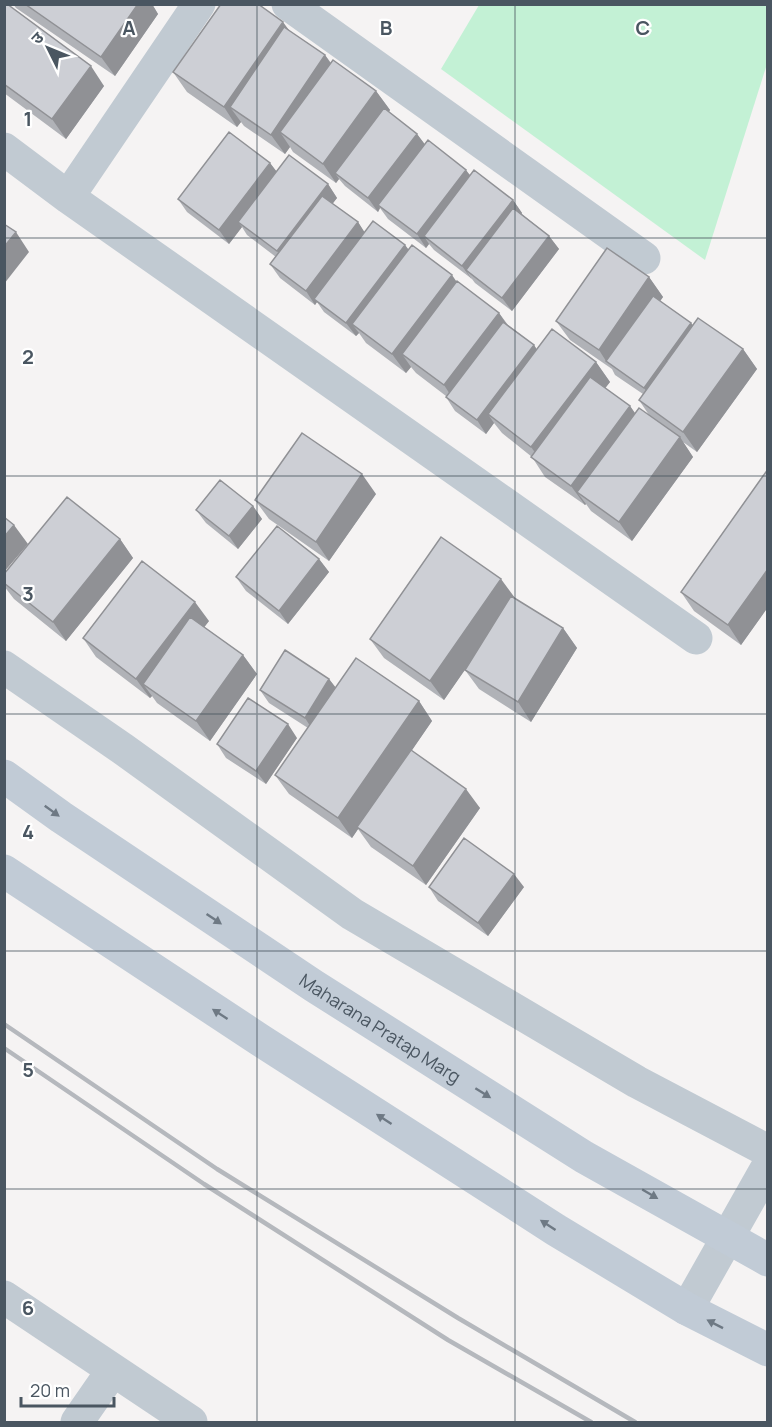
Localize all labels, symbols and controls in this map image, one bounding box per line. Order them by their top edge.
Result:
text: A [122,14,136,41]
text: B [380,14,393,41]
text: C [636,14,650,41]
north arrow [18,18,78,78]
text: उ [26,26,49,49]
text: 1 [24,105,32,132]
text: 2 [22,343,34,370]
text: 3 [22,580,34,607]
one-way arrow [43,805,59,817]
text: 4 [22,818,34,845]
one-way arrow [205,914,222,925]
street label: Maharana Pratap Marg [295,968,466,1088]
one-way arrow [211,1008,228,1019]
text: 5 [22,1056,34,1083]
one-way arrow [475,1088,491,1099]
one-way arrow [375,1114,392,1125]
one-way arrow [642,1189,659,1199]
one-way arrow [540,1219,556,1230]
text: 6 [22,1294,34,1321]
one-way arrow [707,1319,724,1329]
scale bar [21,1370,114,1408]
text: 20 m [30,1378,70,1402]

